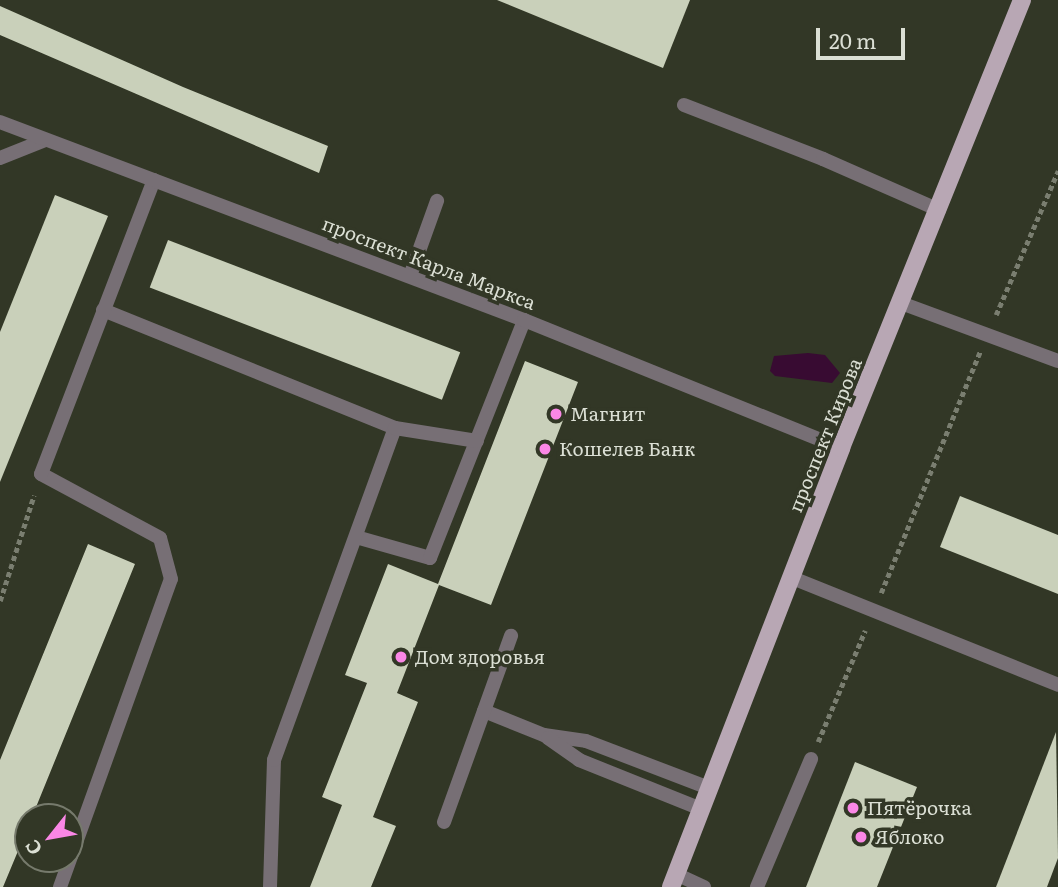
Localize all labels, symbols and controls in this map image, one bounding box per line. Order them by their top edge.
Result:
scale bar [820,14,909,58]
text: 20 m [829,24,876,55]
street label: проспект Карла Маркса [319,212,539,314]
street label: проспект Кирова [784,355,866,515]
place label: Магнит [570,403,646,425]
marker: Магнит [548,406,564,422]
place label: Кошелев Банк [559,438,695,460]
marker: Кошелев Банк [537,441,553,457]
place label: Дом здоровья [415,646,545,668]
marker: Дом здоровья [393,649,409,665]
place label: Пятёрочка [867,797,972,819]
marker: Пятёрочка [845,800,861,816]
north arrow [14,803,84,873]
place label: Яблоко [875,826,944,848]
marker: Яблоко [853,829,869,845]
text: С [17,835,48,861]

